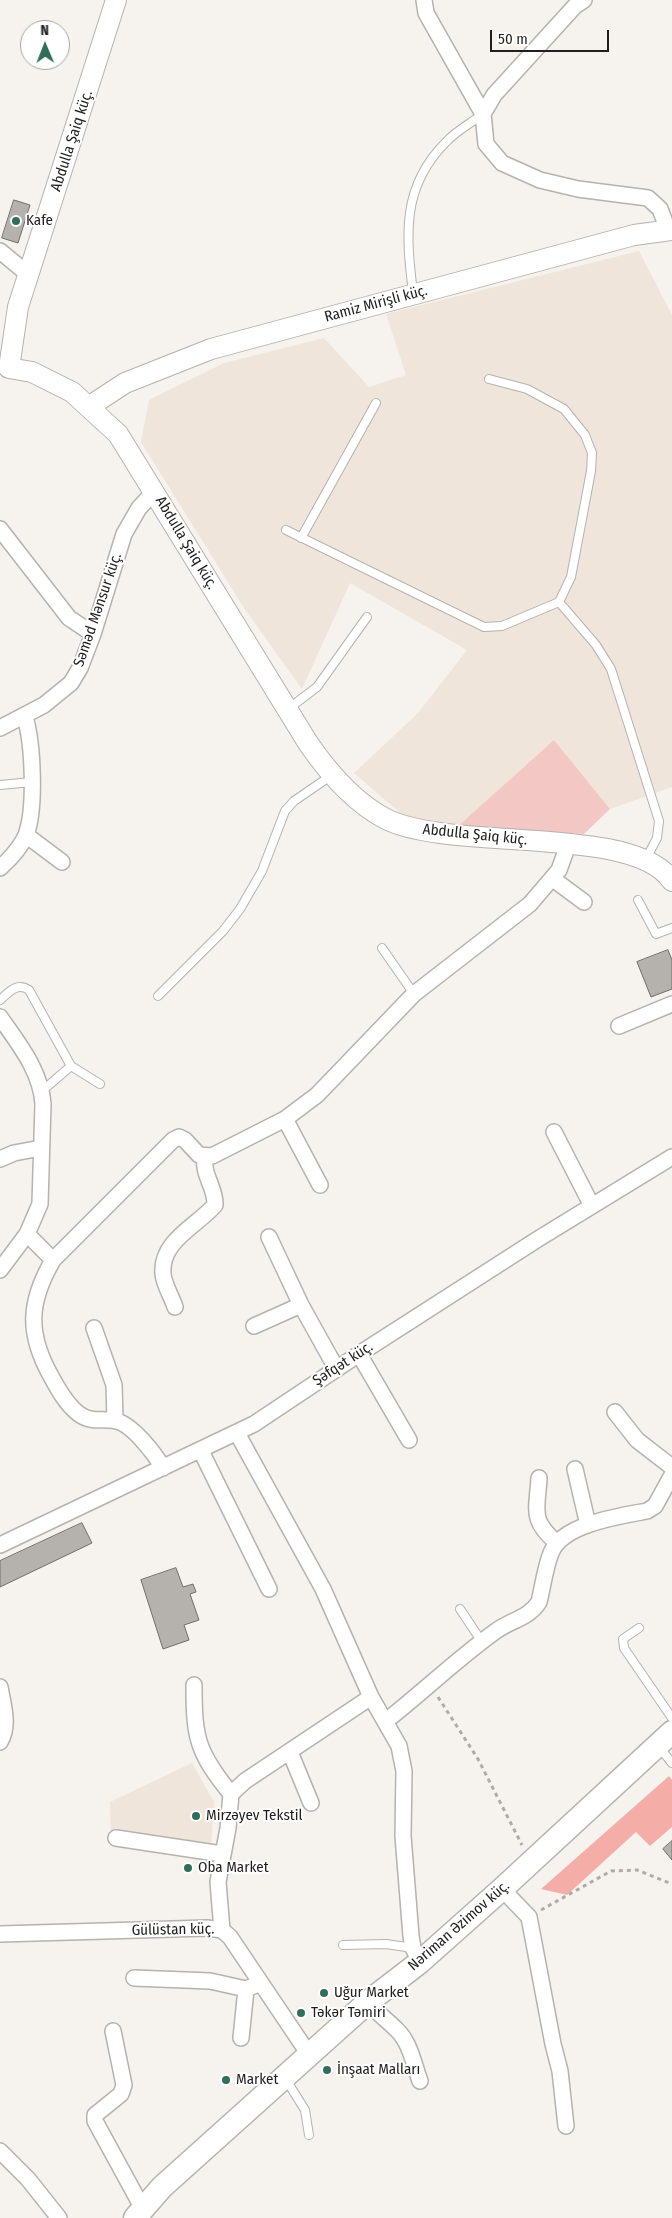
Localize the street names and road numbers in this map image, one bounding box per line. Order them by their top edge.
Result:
street label: Abdulla Şaiq küç. [47,88,97,194]
street label: Ramiz Mirişli küç. [323,282,429,326]
street label: Abdulla Şaiq küç. [151,493,221,593]
street label: Səməd Mənsur küç. [70,551,126,669]
street label: Abdulla Şaiq küç. [422,821,528,849]
street label: Şəfqət küç. [310,1338,376,1390]
street label: Nəriman Əzimov küç. [405,1877,513,1975]
street label: Gülüstan küç. [131,1920,215,1940]

